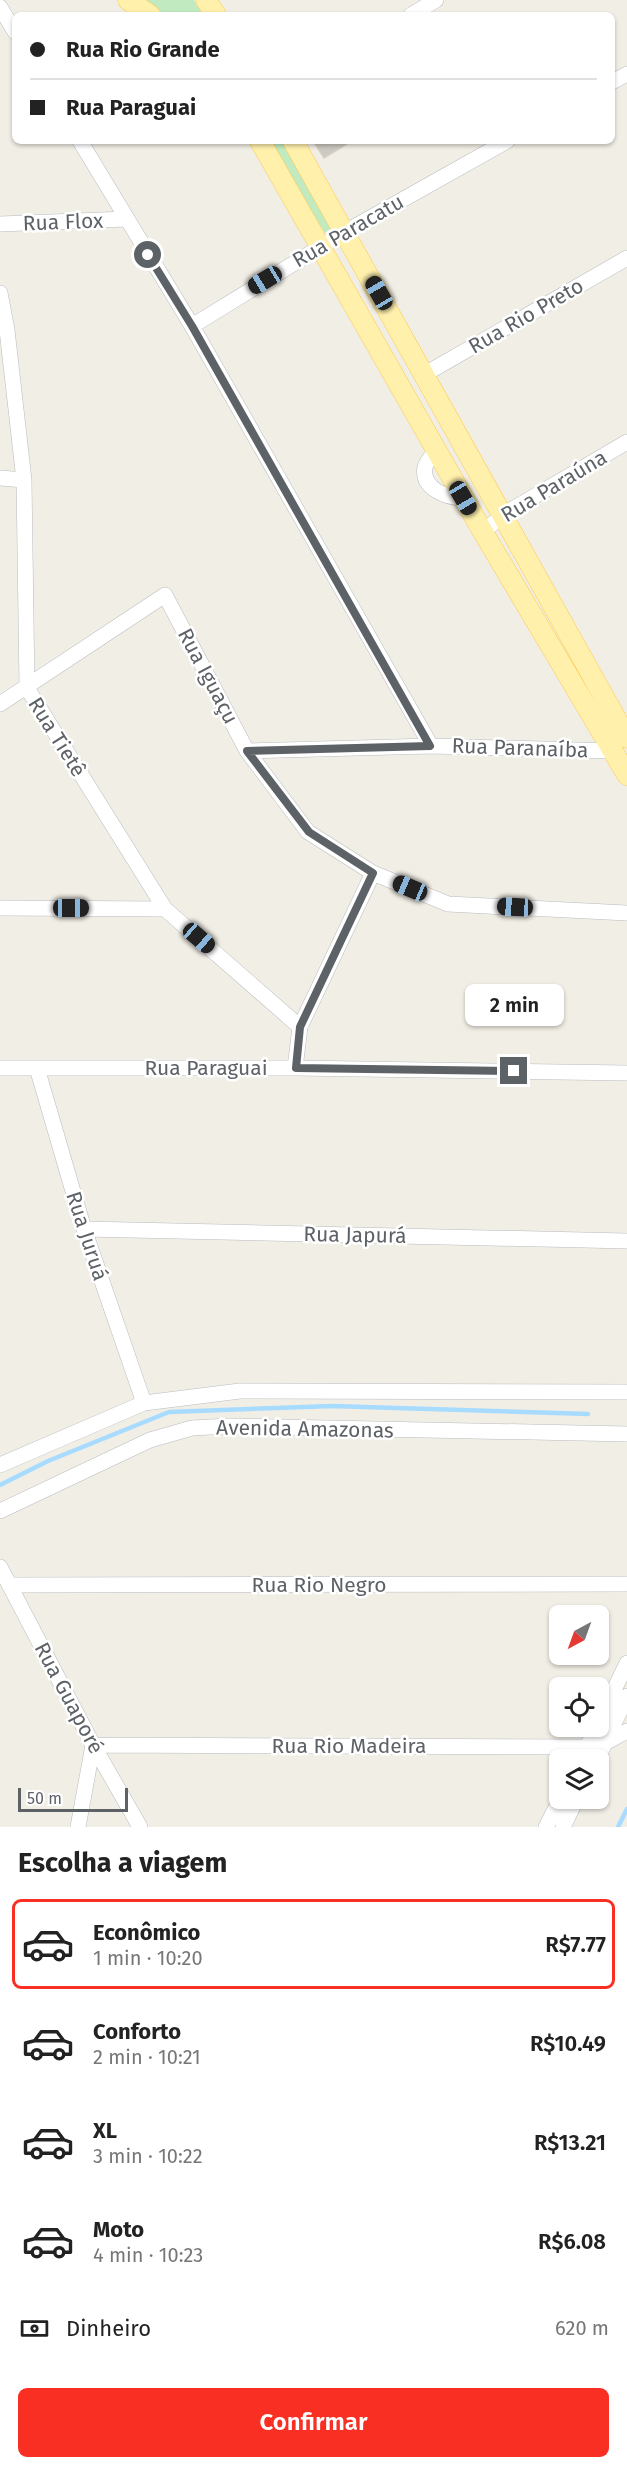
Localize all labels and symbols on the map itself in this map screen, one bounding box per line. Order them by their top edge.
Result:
street label: Rua Paracatu [288,189,408,273]
street label: Rua Flox [22,208,104,236]
route start [134,241,161,268]
car [245,263,285,297]
car [362,273,396,313]
street label: Rua Rio Preto [464,273,588,359]
street label: Rua Paraúna [496,444,612,528]
car [446,478,480,518]
street label: Rua Iguaçu [172,624,244,728]
street label: Rua Tietê [22,692,92,782]
street label: Rua Paranaíba [451,733,589,763]
car [390,873,430,903]
car [497,897,533,917]
car [53,899,89,917]
car [180,919,218,957]
callout: 2 min [464,984,564,1026]
street label: Rua Paraguai [144,1055,268,1081]
route end [500,1057,527,1084]
street label: Rua Juruá [60,1188,114,1284]
street label: Rua Japurá [303,1221,407,1249]
street label: Avenida Amazonas [216,1414,394,1444]
street label: Rua Rio Negro [252,1572,386,1598]
north arrow [549,1605,609,1665]
street label: Rua Guaporé [29,1638,109,1758]
street label: Rua Rio Madeira [272,1733,426,1759]
scale bar [18,1785,128,1812]

